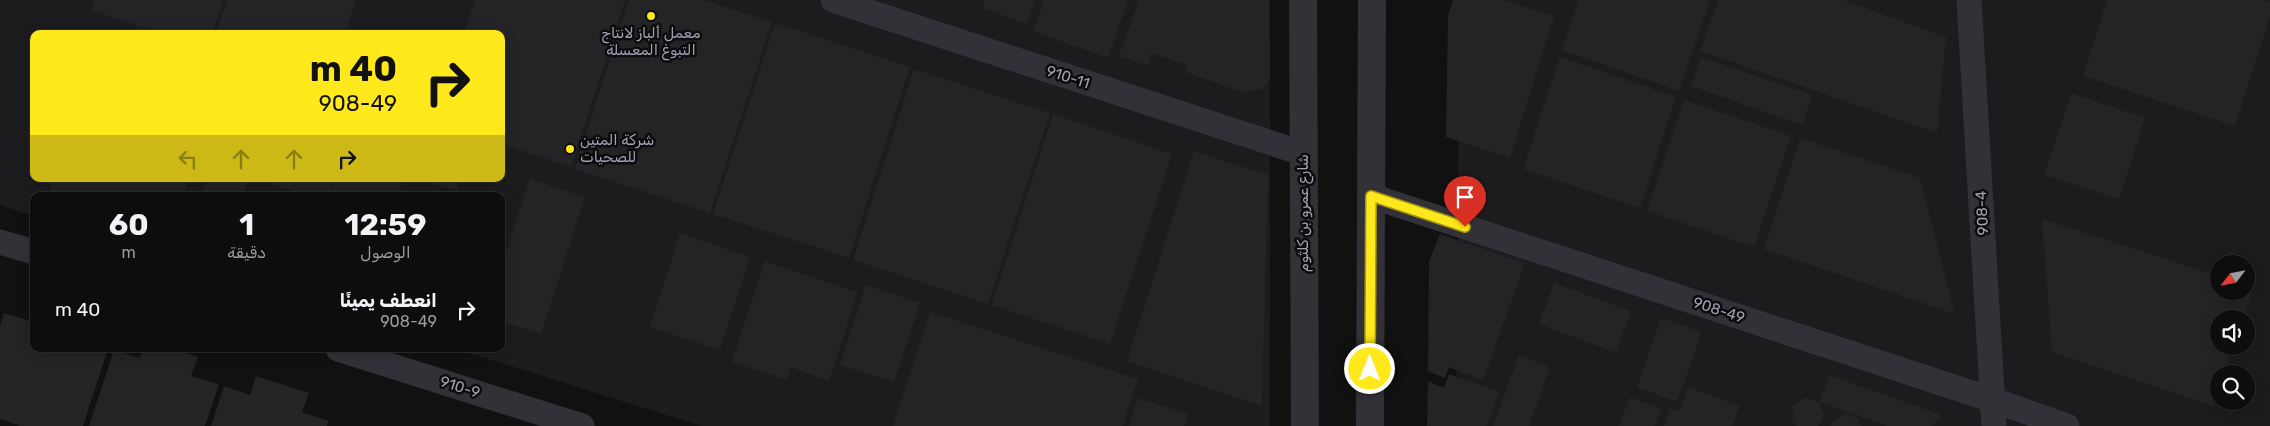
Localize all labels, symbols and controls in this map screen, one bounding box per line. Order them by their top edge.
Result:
marker: معمل ألباز لانتاج التبوغ المعسلة [645,10,657,22]
place label: معمل ألباز لانتاج التبوغ المعسلة [601,24,701,61]
text: 40 m [310,48,397,90]
icon: right [415,50,480,115]
street label: 910-11 [1044,62,1092,92]
text: 908-49 [319,90,397,117]
place label: شركة المتين للصحيات [580,131,654,166]
marker: شركة المتين للصحيات [564,143,576,155]
icon: left [174,145,202,173]
icon: ahead [227,145,255,173]
icon: ahead [280,145,308,173]
icon: right [333,145,361,173]
street label: شارع عمرو بن كلثوم [1294,154,1314,272]
pin [1444,176,1486,227]
icon: arrive [1451,183,1479,211]
street label: 908-4 [1972,190,1992,236]
text: 60 [109,207,149,243]
text: 1 [239,207,254,243]
text: 12:59 [345,207,426,243]
text: m [122,243,136,262]
text: دقيقة [227,243,266,262]
text: الوصول [360,243,411,262]
north arrow [2210,255,2255,300]
map controls [2210,255,2255,410]
text: انعطف يمينًا [340,289,437,312]
street label: 908-49 [1691,293,1747,327]
icon: right [452,296,480,324]
text: 40 m [55,298,100,321]
button: sound [2210,310,2255,355]
text: 908-49 [380,312,437,331]
position arrow [1343,342,1395,394]
button: search [2210,365,2255,410]
street label: 910-9 [438,372,482,402]

